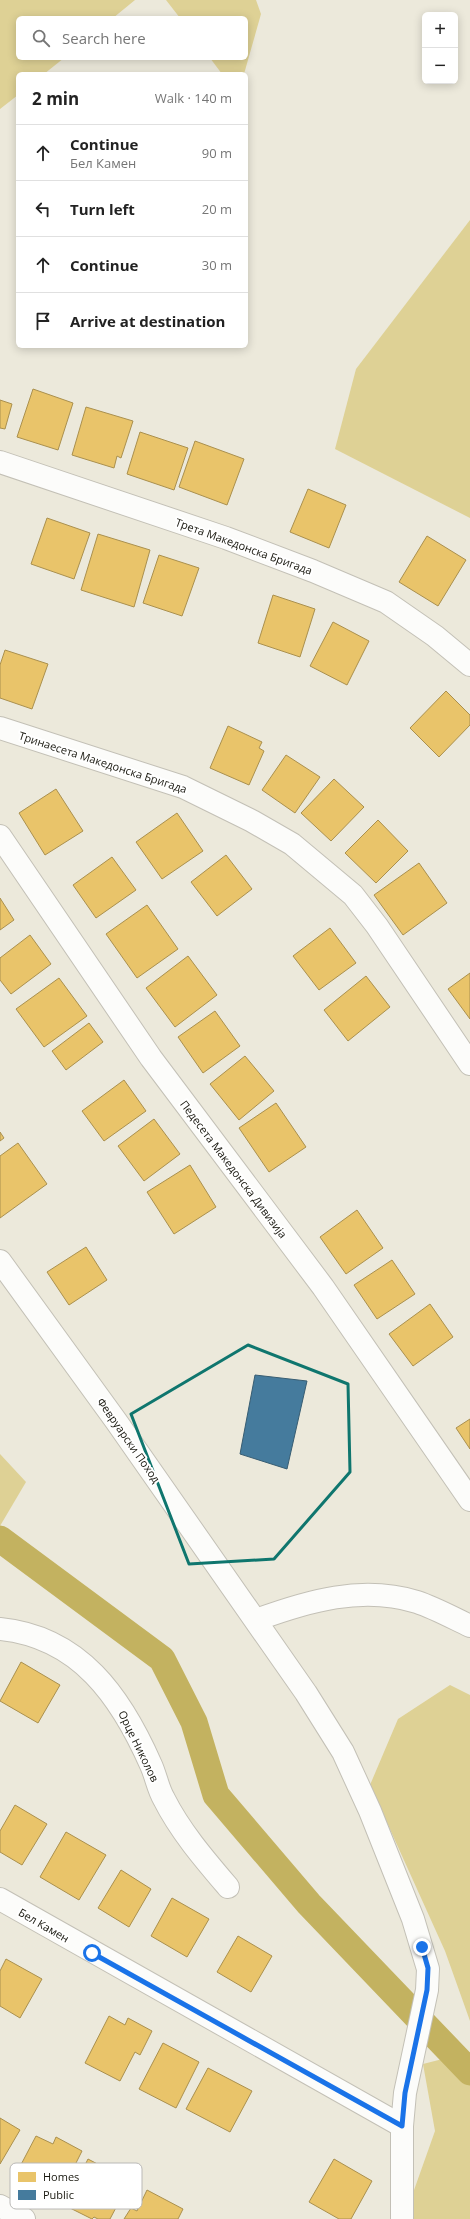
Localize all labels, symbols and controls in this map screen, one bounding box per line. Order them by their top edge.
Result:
map controls [422,12,458,84]
button: + [422,12,458,48]
search box [16,16,248,60]
icon: search [30,27,52,49]
text: Search here [62,28,146,48]
button: − [422,48,458,84]
text: 2 min [32,87,79,110]
text: Walk · 140 m [155,89,232,107]
text: Continue [70,134,138,154]
icon: ahead [32,142,54,164]
text: 90 m [202,144,232,162]
text: Бел Камен [70,154,136,172]
icon: left [32,198,54,220]
text: Turn left [70,199,135,219]
text: 20 m [202,200,232,218]
icon: ahead [32,254,54,276]
text: Continue [70,255,138,275]
text: 30 m [202,256,232,274]
icon: arrive [32,310,54,332]
text: Arrive at destination [70,311,225,331]
street label: Трета Македонска Бригада [174,514,314,578]
street label: Тринаесета Македонска Бригада [17,728,189,796]
street label: Педесета Македонска Дивизија [177,1097,291,1241]
street label: Февруарски Поход [94,1395,164,1486]
street label: Орце Николов [115,1708,163,1784]
street label: Бел Камен [16,1904,72,1946]
route end [413,1938,431,1956]
route start [83,1944,101,1962]
legend [10,2163,142,2209]
text: Homes [43,2169,79,2184]
text: Public [43,2187,74,2202]

